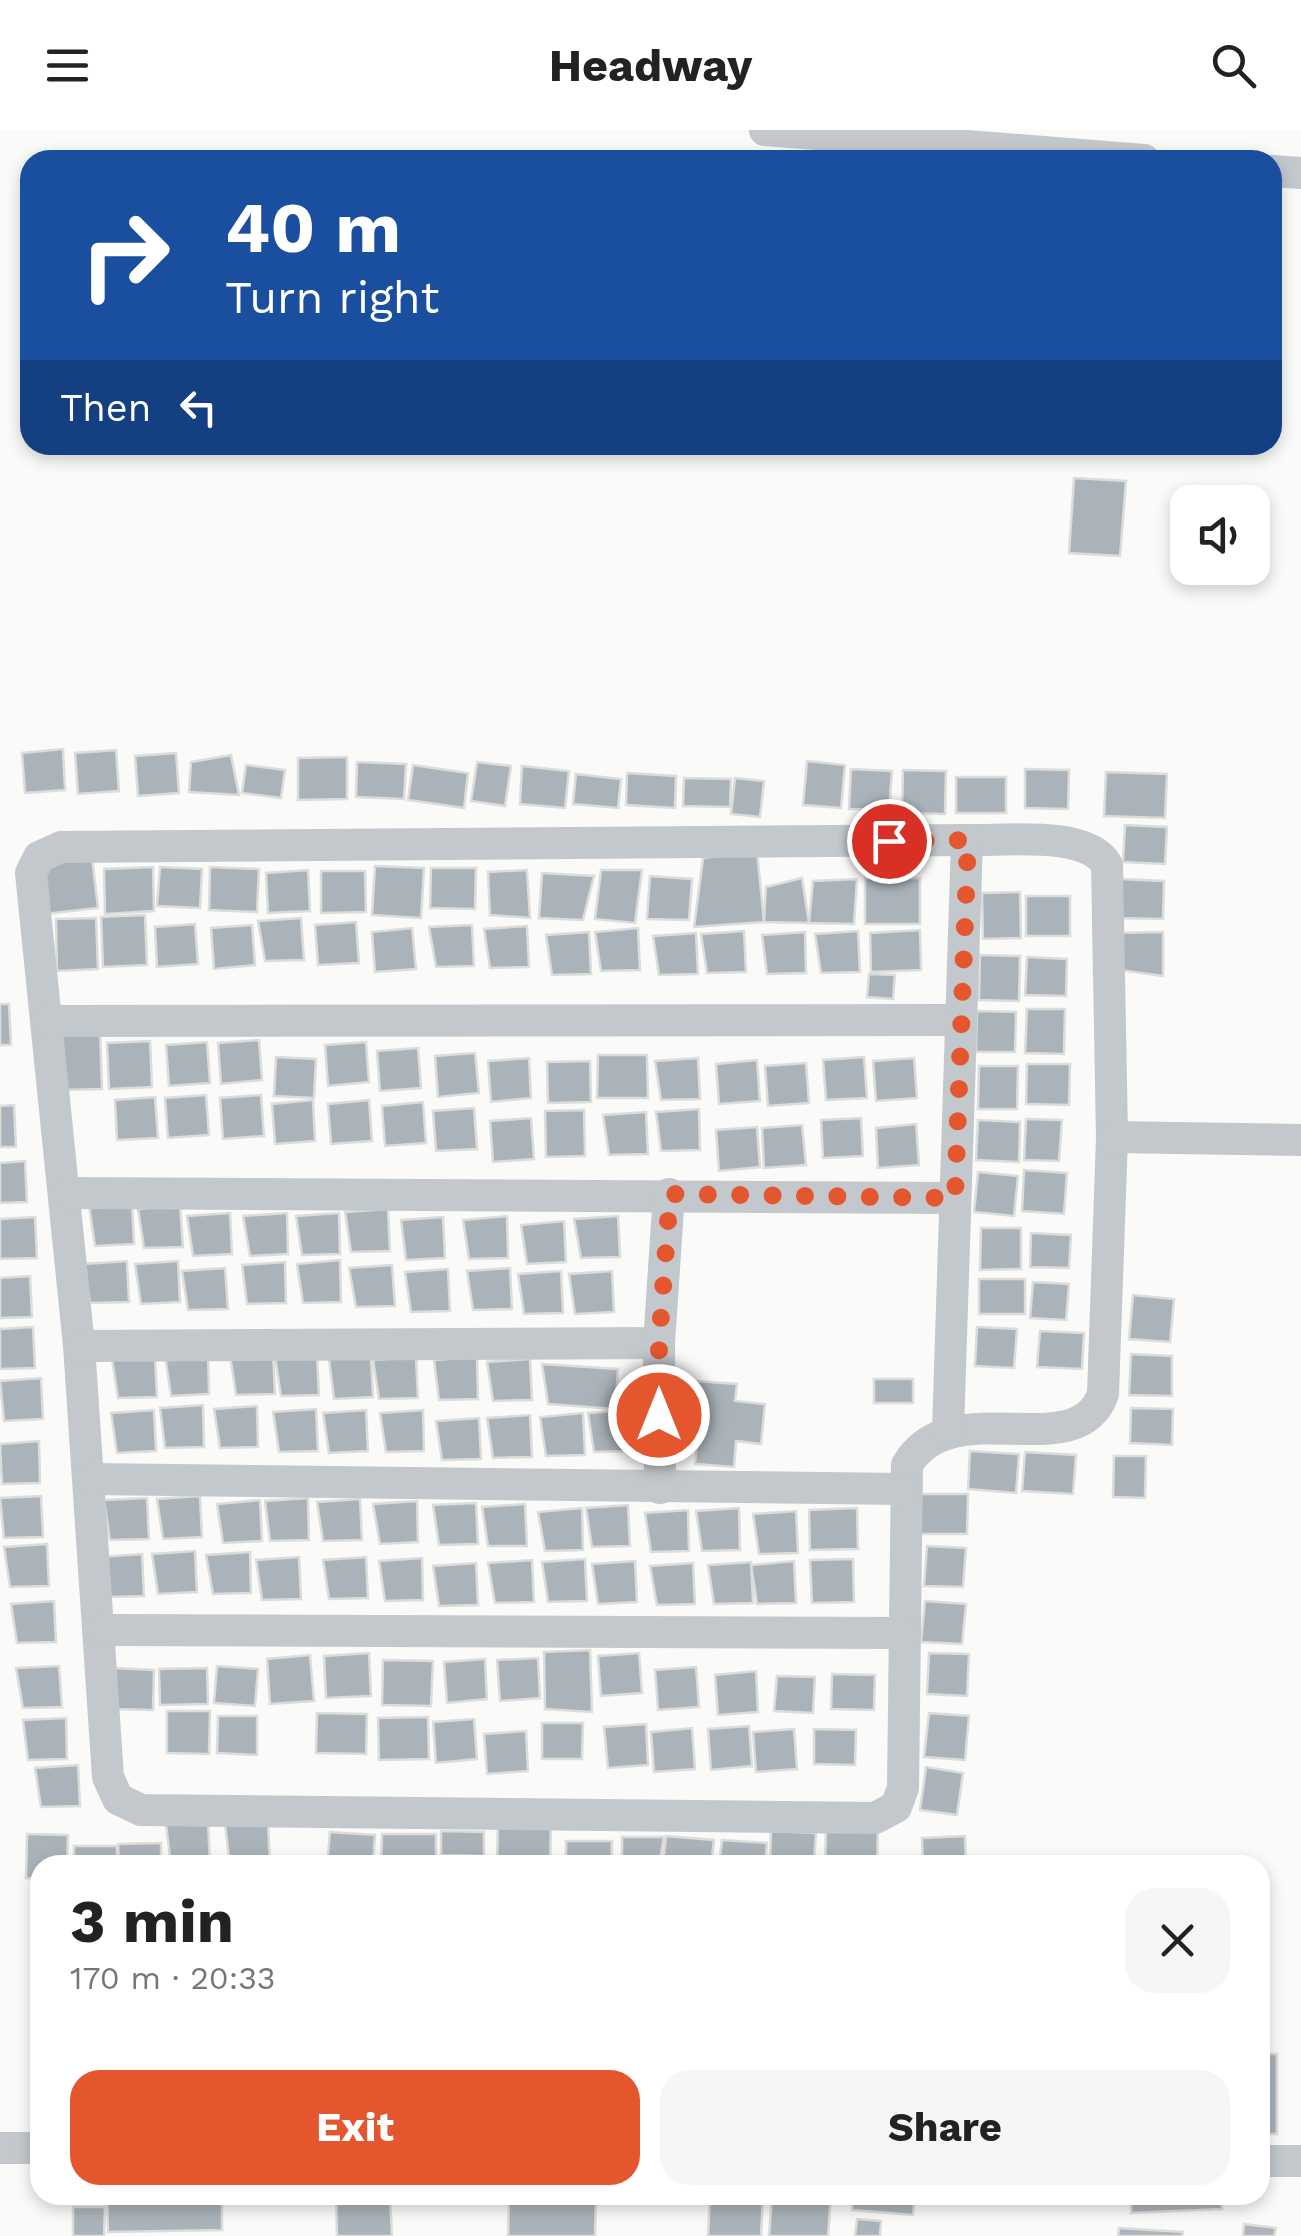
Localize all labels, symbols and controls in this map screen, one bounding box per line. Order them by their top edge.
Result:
icon: menu [40,38,95,93]
icon: search [1206,38,1261,93]
text: Headway [549,39,752,92]
text: 40 m [225,187,401,269]
icon: right [60,190,190,320]
text: Turn right [225,271,439,324]
icon: left [171,380,226,435]
text: Then [60,386,151,430]
map controls [1170,485,1270,585]
button: sound [1170,485,1270,585]
pin [847,799,932,884]
icon: arrive [862,814,917,869]
position arrow [607,1363,711,1467]
text: 3 min [70,1886,234,1957]
button: close [1125,1888,1230,1993]
text: 170 m · 20:33 [70,1959,276,1997]
button: Exit [70,2070,640,2185]
button: Share [660,2070,1230,2185]

